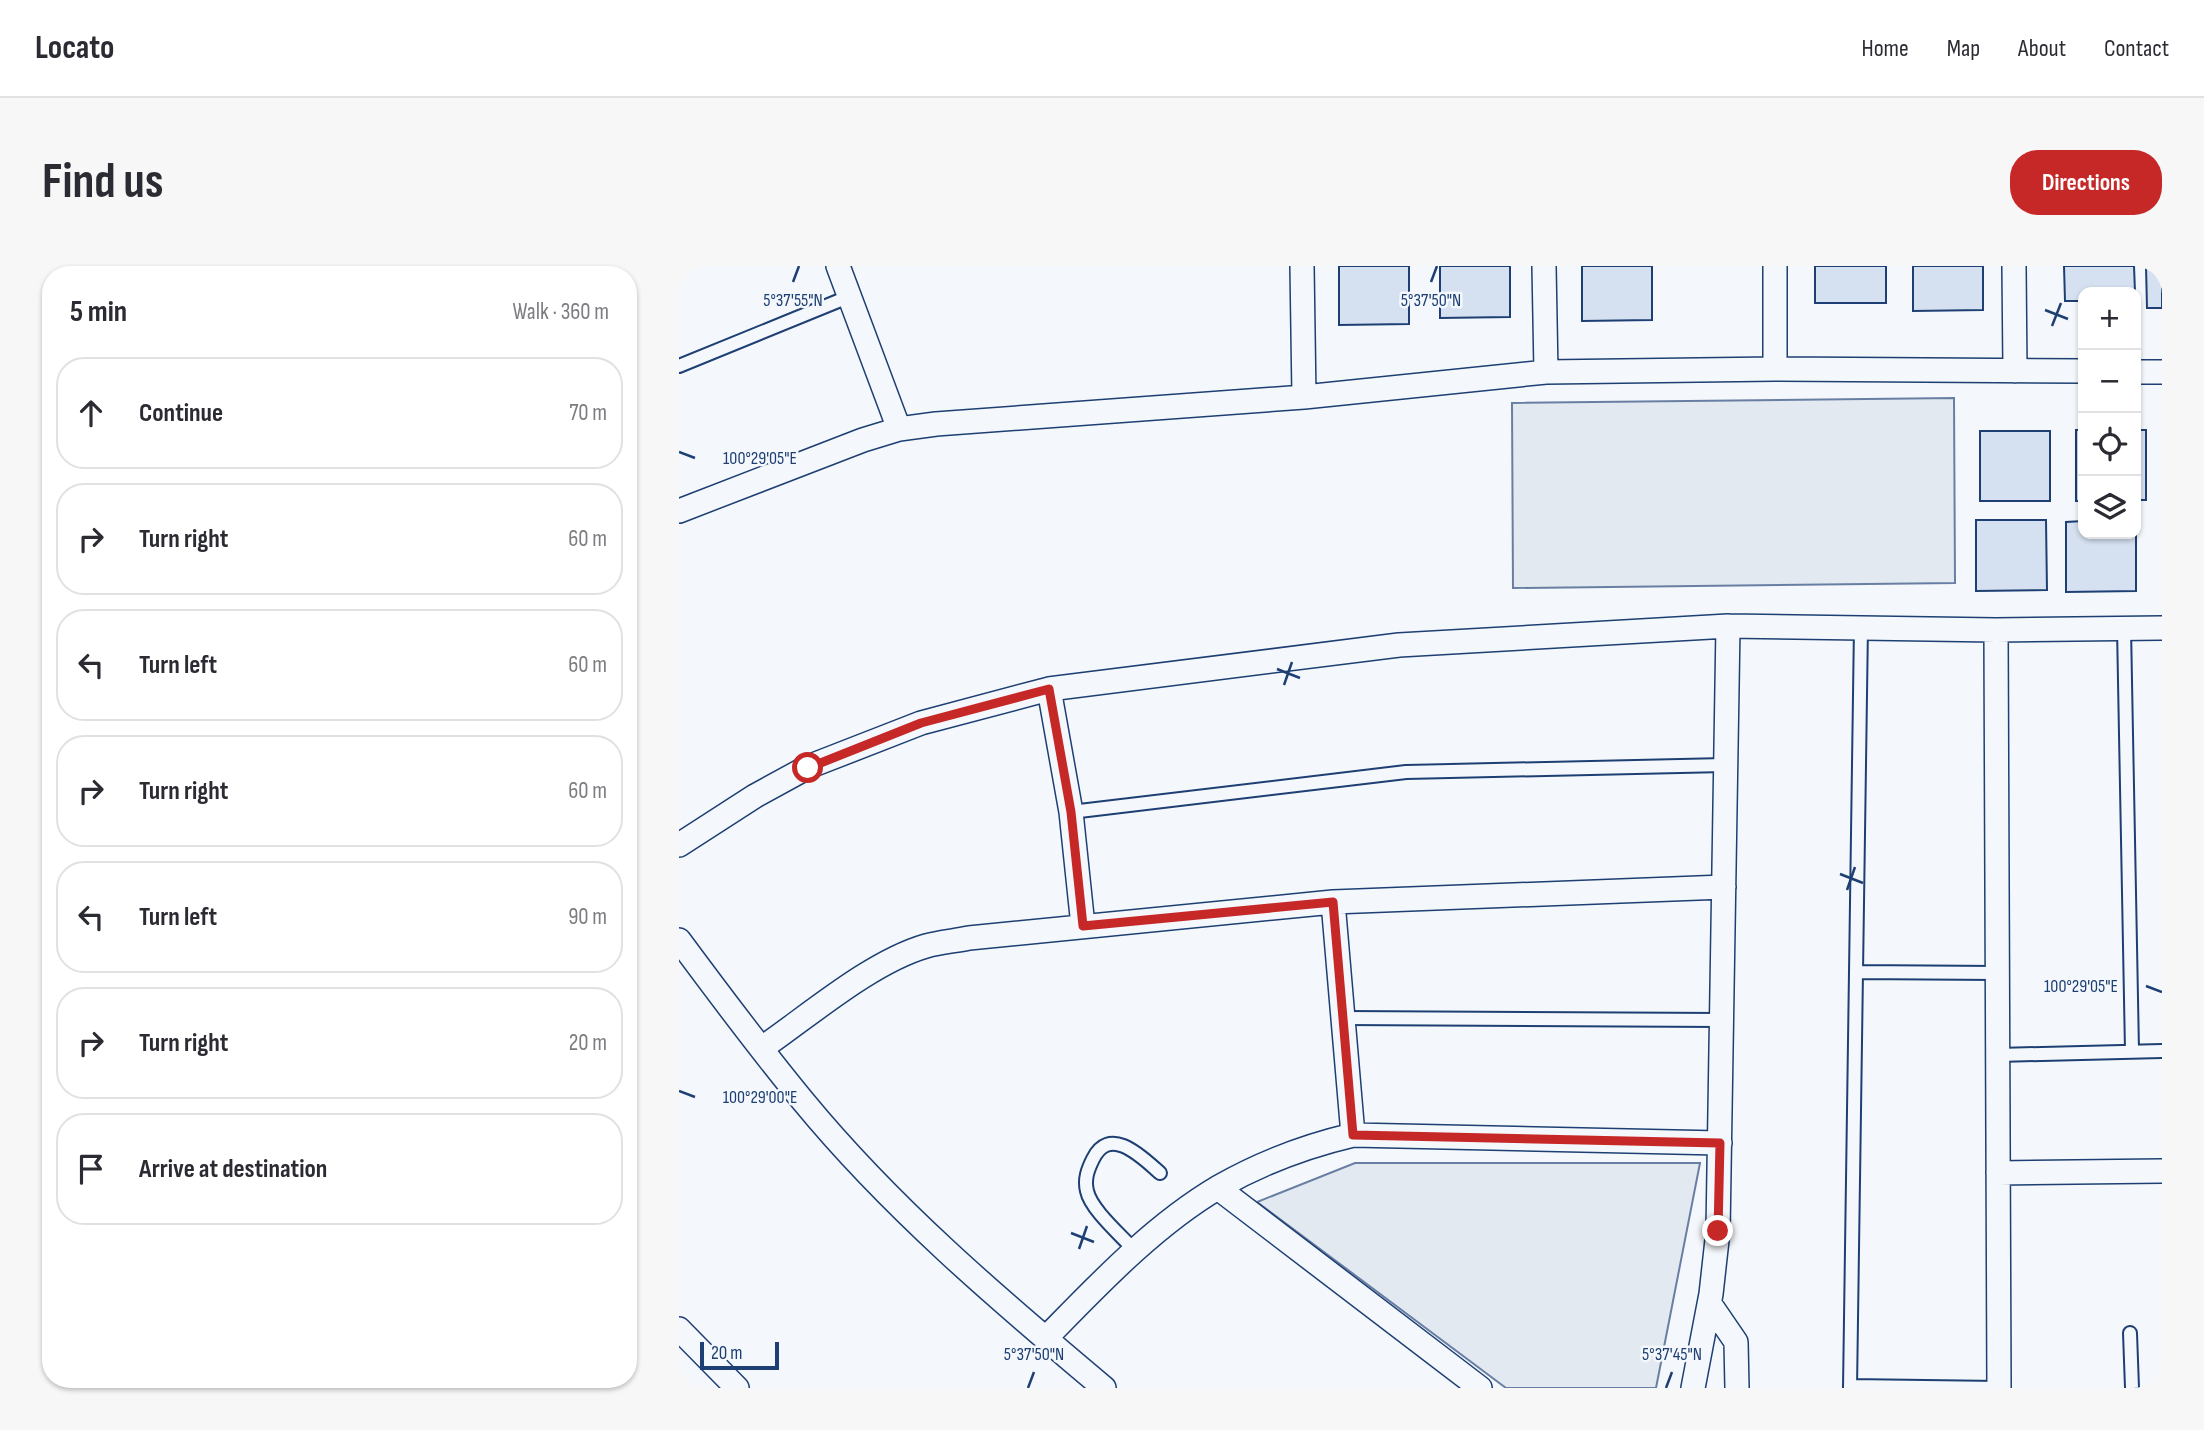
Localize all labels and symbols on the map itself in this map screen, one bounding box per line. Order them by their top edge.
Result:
text: 5°37'55"N [763,290,823,311]
text: 5°37'50"N [1401,290,1461,311]
text: 100°29'05"E [723,448,797,469]
route start [792,752,823,783]
text: 100°29'05"E [2044,976,2118,997]
text: 100°29'00"E [723,1087,797,1108]
route end [1702,1215,1733,1246]
scale bar [700,1339,779,1371]
text: 5°37'50"N [1004,1344,1064,1365]
text: 5°37'45"N [1642,1344,1702,1365]

